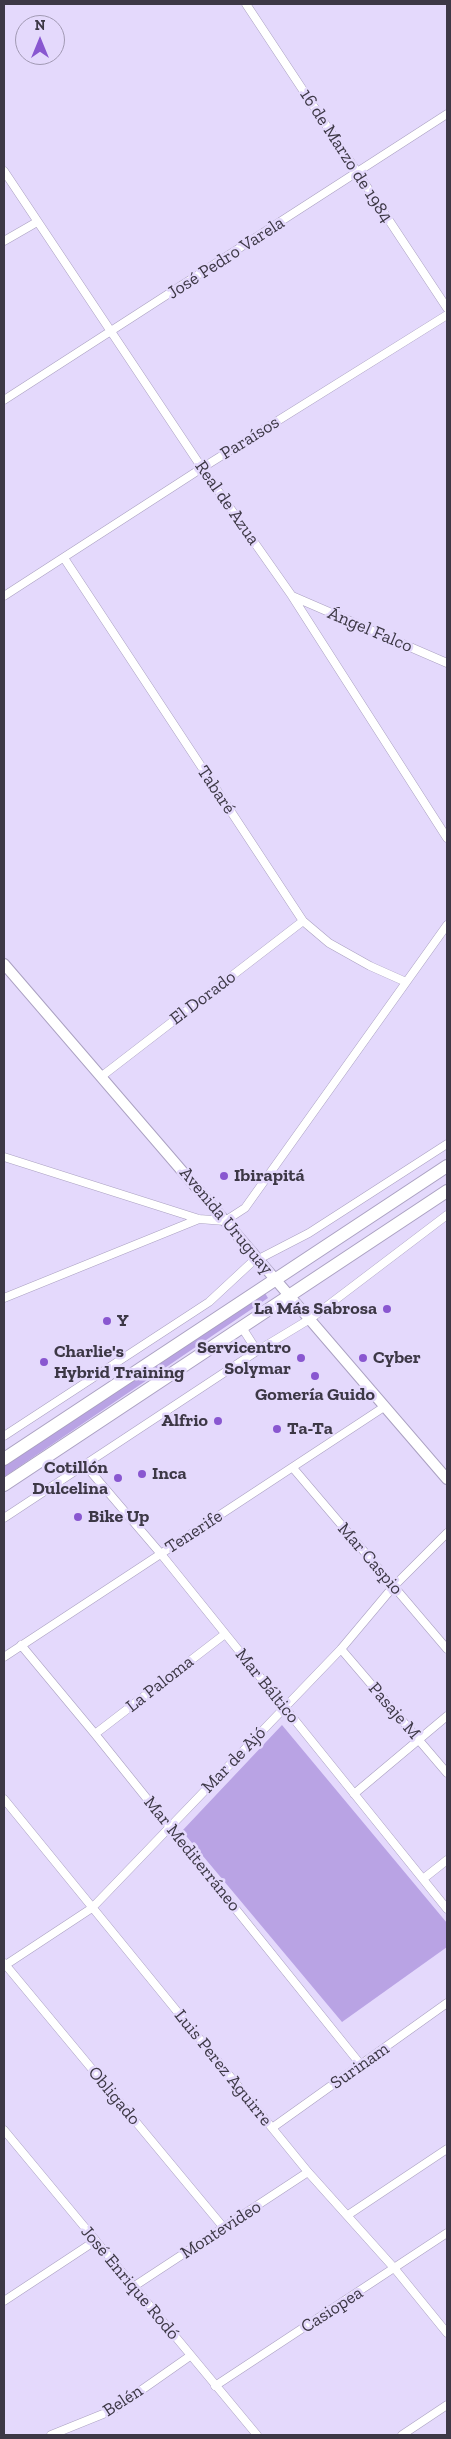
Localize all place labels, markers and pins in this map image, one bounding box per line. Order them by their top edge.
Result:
place label: Ibirapitá [234,1165,305,1187]
marker: Ibirapitá [218,1170,230,1182]
place label: La Más Sabrosa [254,1298,377,1320]
marker: La Más Sabrosa [381,1303,393,1315]
place label: Y [117,1310,129,1332]
marker: Y [101,1315,113,1327]
place label: Servicentro Solymar [197,1337,291,1380]
place label: Charlie's Hybrid Training [54,1341,185,1384]
place label: Cyber [373,1347,421,1369]
marker: Servicentro Solymar [295,1352,307,1364]
marker: Cyber [357,1352,369,1364]
marker: Charlie's Hybrid Training [38,1356,50,1368]
marker: Gomería Guido [309,1370,321,1382]
place label: Gomería Guido [255,1384,375,1406]
place label: Alfrio [162,1410,208,1432]
marker: Alfrio [212,1415,224,1427]
place label: Ta-Ta [287,1418,333,1440]
marker: Ta-Ta [271,1423,283,1435]
place label: Cotillón Dulcelina [32,1457,108,1500]
place label: Inca [152,1463,186,1485]
marker: Inca [136,1468,148,1480]
marker: Cotillón Dulcelina [112,1472,124,1484]
place label: Bike Up [88,1506,149,1528]
marker: Bike Up [72,1511,84,1523]

